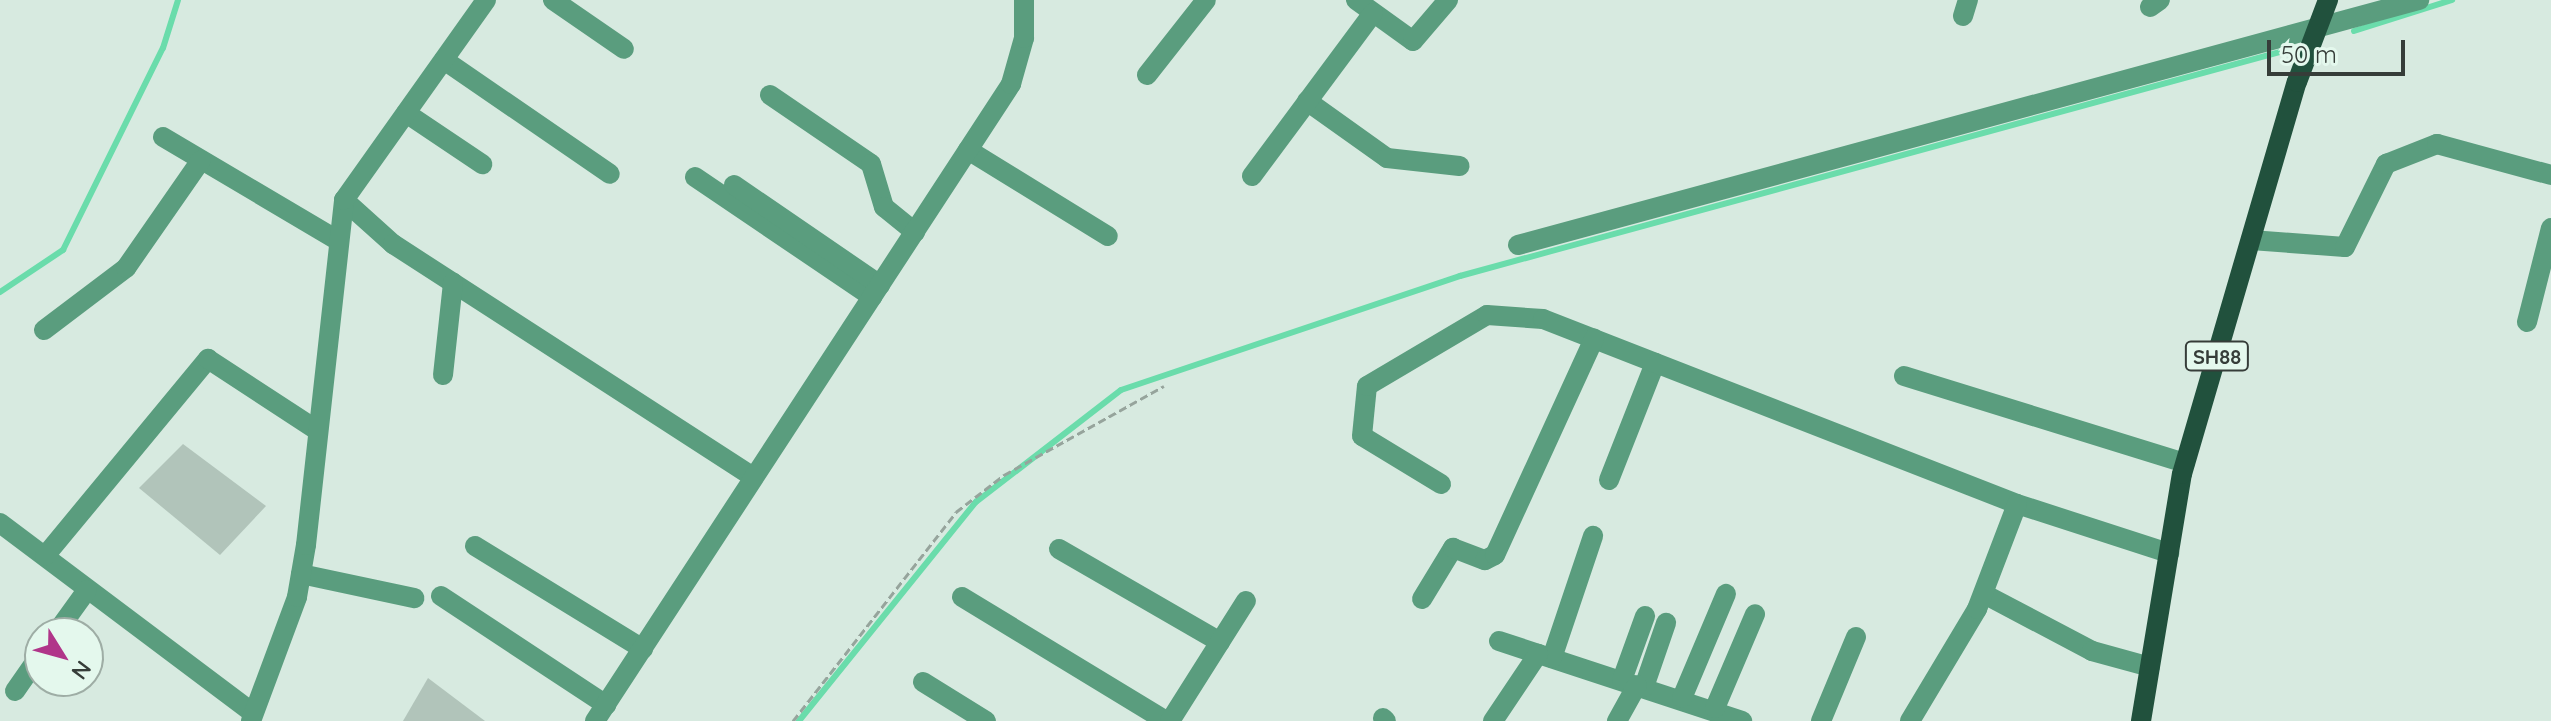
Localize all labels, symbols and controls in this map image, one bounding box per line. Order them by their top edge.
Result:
scale bar [2271,24,2409,74]
text: 50 m [2281,39,2337,69]
road number: SH88 [2183,340,2251,372]
north arrow [24,617,104,697]
text: N [66,655,98,685]

